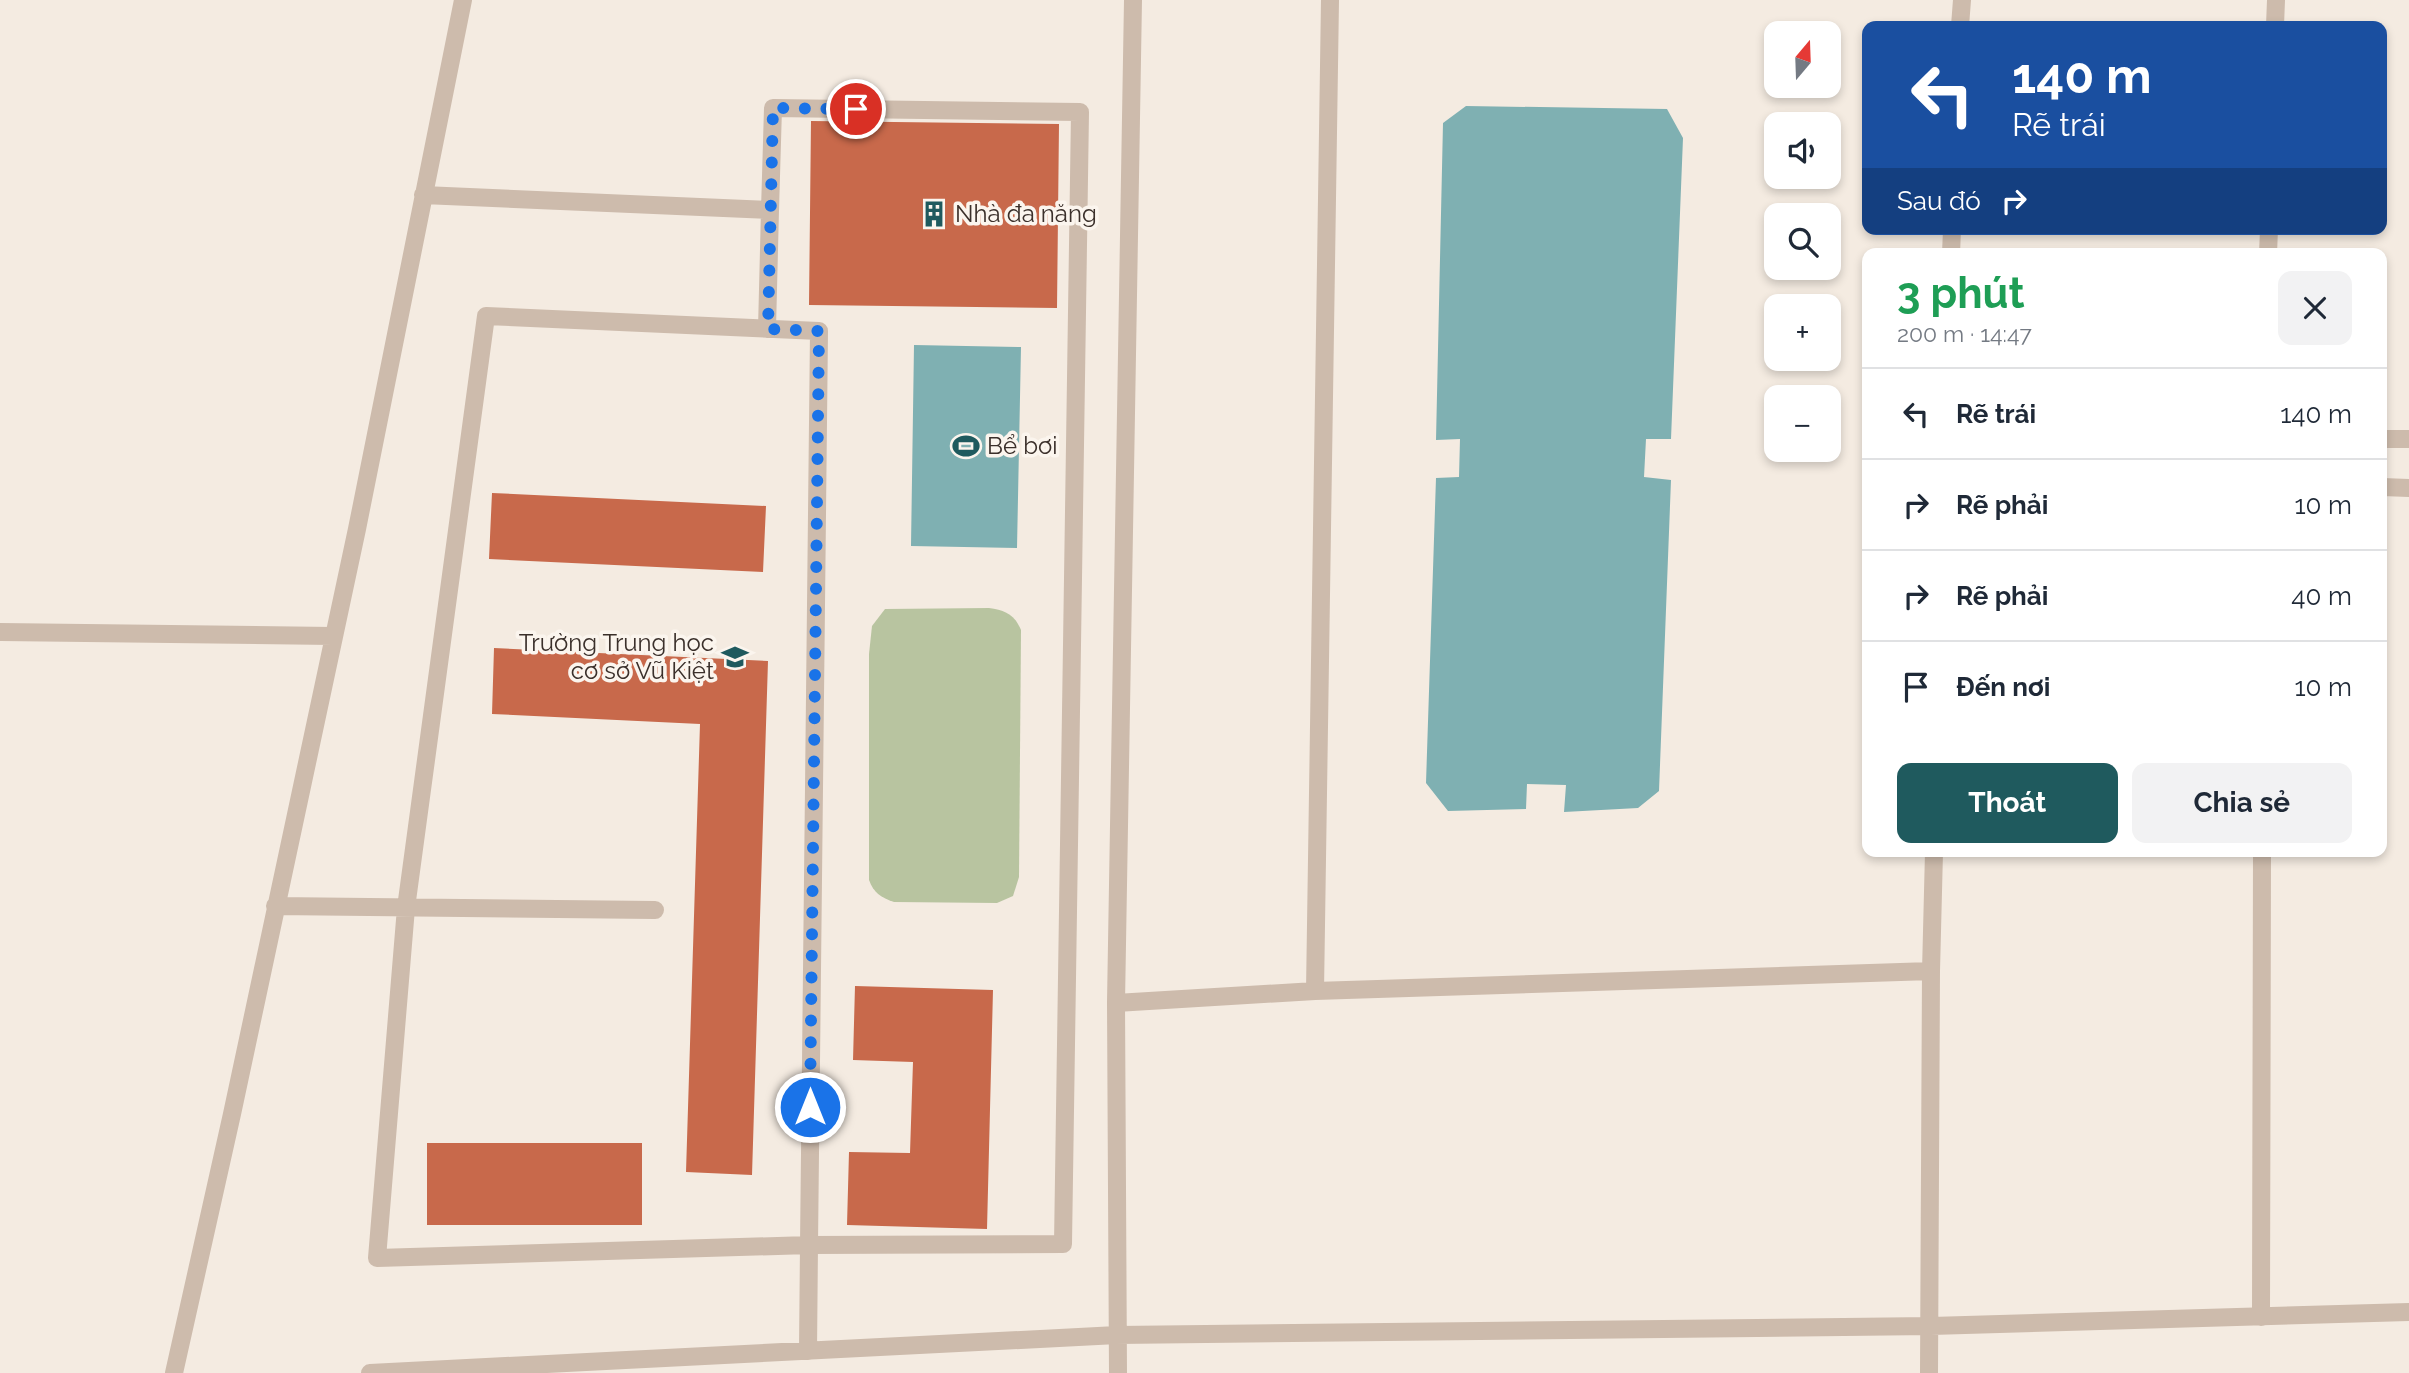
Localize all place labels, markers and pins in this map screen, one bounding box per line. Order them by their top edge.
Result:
pin [826,79,886,139]
building icon: Nhà đa năng [919,199,949,229]
place label: Nhà đa năng [955,199,1097,228]
sports icon: Bể bơi [951,431,981,461]
place label: Bể bơi [987,431,1058,460]
place label: Trường Trung học cơ sở Vũ Kiệt [519,628,714,685]
school or university icon: Trường Trung học cơ sở Vũ Kiệt [720,642,750,672]

